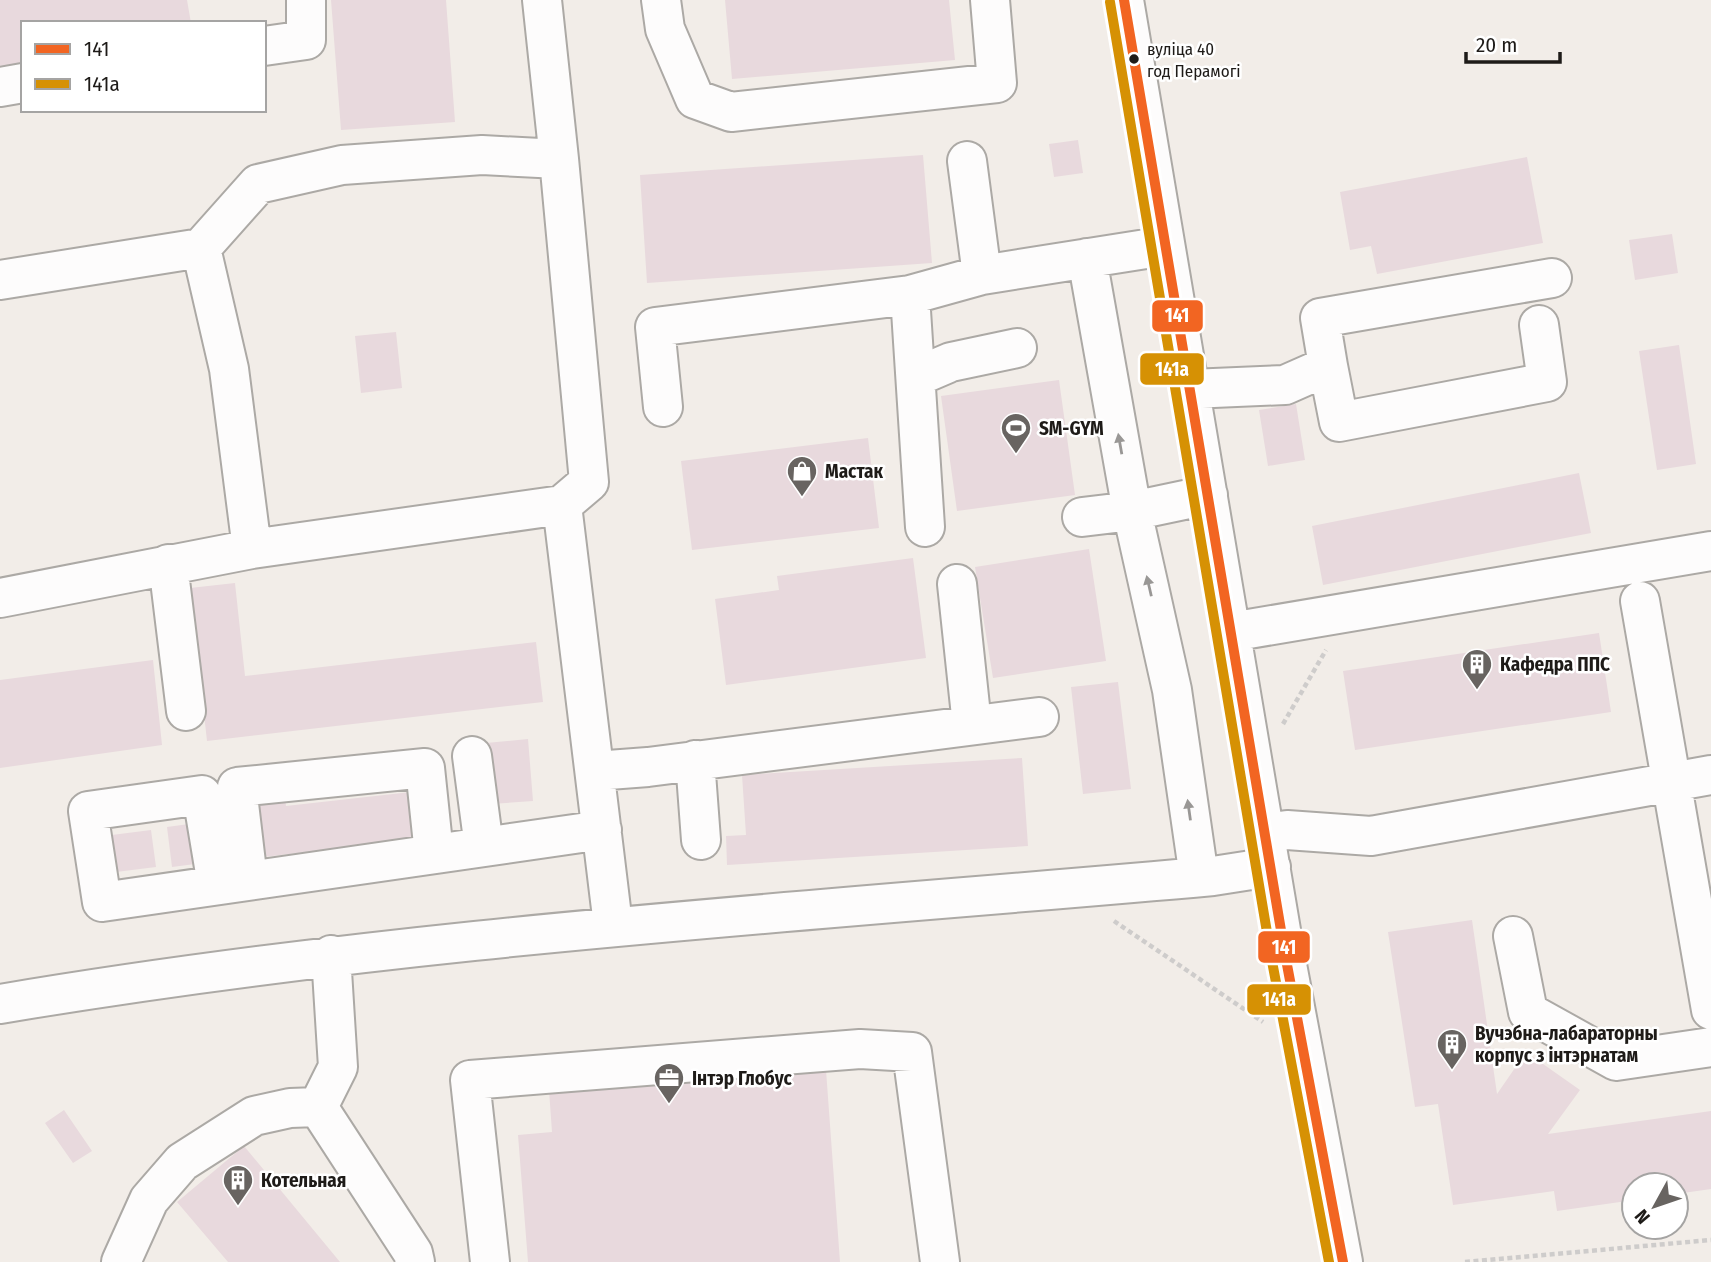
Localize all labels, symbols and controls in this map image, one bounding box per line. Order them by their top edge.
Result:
legend [21,21,266,112]
scale bar [1466,21,1560,65]
text: 20 m [1476,32,1517,58]
text: 141 [84,36,109,62]
place label: вуліца 40 год Перамогі [1147,39,1241,82]
marker: вуліца 40 год Перамогі [1127,52,1141,66]
text: 141а [84,71,120,97]
line badge: 141 [1151,299,1204,333]
text: 141 [1165,304,1189,327]
line badge: 141а [1139,352,1205,386]
text: 141а [1155,358,1189,381]
sports icon: SM-GYM [999,411,1033,455]
place label: SM-GYM [1039,417,1104,440]
one-way arrow [1114,433,1125,455]
shop icon: Мастак [785,454,819,498]
place label: Мастак [825,460,883,483]
one-way arrow [1143,575,1154,597]
building icon: Кафедра ППС [1460,647,1494,691]
place label: Кафедра ППС [1500,653,1610,676]
one-way arrow [1184,798,1195,820]
line badge: 141 [1257,930,1311,964]
text: 141 [1272,936,1296,959]
line badge: 141а [1246,983,1312,1016]
text: 141а [1262,988,1296,1011]
place label: Вучэбна-лабараторны корпус з інтэрнатам [1475,1022,1658,1067]
building icon: Вучэбна-лабараторны корпус з інтэрнатам [1435,1027,1469,1071]
office icon: Інтэр Глобус [652,1061,686,1105]
place label: Інтэр Глобус [692,1067,793,1090]
building icon: Котельная [221,1163,255,1207]
place label: Котельная [261,1169,346,1192]
north arrow [1620,1171,1690,1241]
text: N [1630,1205,1655,1228]

